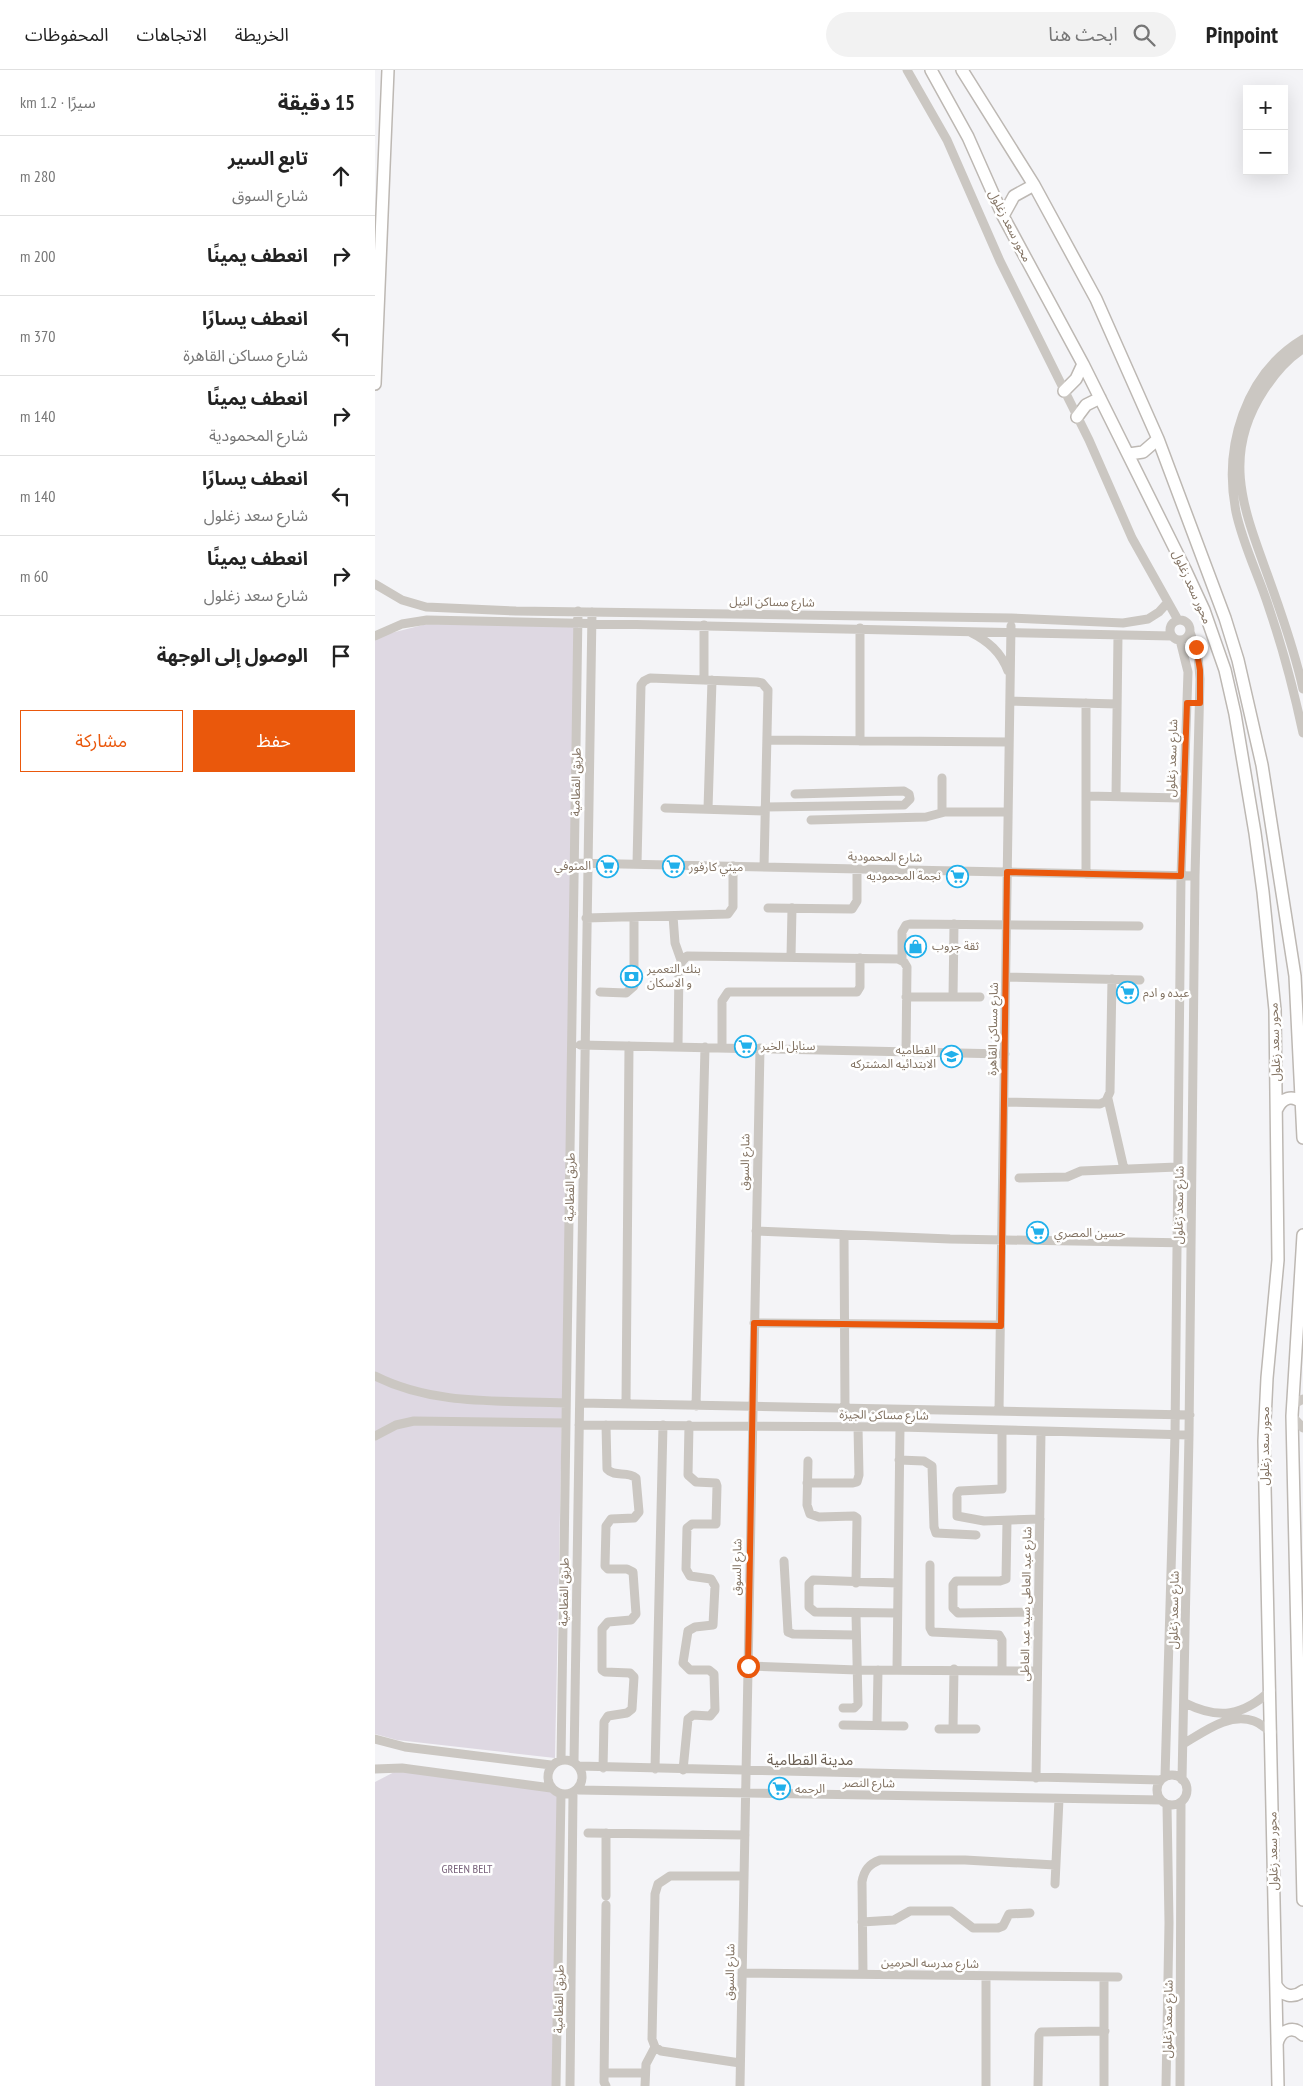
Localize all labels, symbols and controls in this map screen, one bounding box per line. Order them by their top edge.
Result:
search box [826,12,1176,57]
text: Pinpoint [1206,19,1278,50]
icon: search [1130,21,1158,49]
text: ابحث هنا [1048,22,1118,46]
text: المحفوظات [25,23,109,46]
text: الاتجاهات [137,23,207,46]
text: الخريطة [235,23,289,46]
map controls [1243,85,1288,175]
button: + [1243,85,1288,130]
text: 15 دقيقة [278,89,355,116]
text: سيرًا · 1.2 km [20,92,96,112]
button: − [1243,130,1288,175]
text: تابع السير [228,146,308,170]
icon: ahead [327,162,355,190]
text: 280 m [20,166,55,186]
text: شارع السوق [232,185,308,205]
street label: محور سعد زغلول [986,187,1035,264]
icon: right [327,242,355,270]
text: انعطف يمينًا [207,243,308,267]
text: 200 m [20,246,55,266]
text: انعطف يسارًا [202,306,308,330]
icon: left [327,322,355,350]
text: 370 m [20,326,55,346]
text: شارع مساكن القاهرة [183,345,308,365]
text: انعطف يمينًا [207,386,308,410]
icon: right [327,402,355,430]
text: 140 m [20,406,55,426]
text: شارع المحمودية [209,425,308,445]
text: انعطف يسارًا [202,466,308,490]
icon: left [327,482,355,510]
text: 140 m [20,486,55,506]
text: شارع سعد زغلول [204,505,308,525]
text: انعطف يمينًا [207,546,308,570]
street label: محور سعد زغلول [1170,548,1215,626]
icon: right [327,562,355,590]
text: 60 m [20,566,48,586]
text: شارع سعد زغلول [204,585,308,605]
street label: شارع مساكن النيل [729,593,815,612]
route end [1185,636,1208,659]
icon: arrive [327,642,355,670]
text: الوصول إلى الوجهة [157,643,308,667]
button: مشاركة [20,710,183,772]
button: حفظ [193,710,355,772]
street label: شارع سعد زغلول [1163,719,1182,797]
street label: طريق القطامية [567,747,585,817]
street label: شارع المحمودية [848,848,922,867]
supermarket icon: المنوفي [595,854,619,878]
supermarket icon: ميني كارفور [661,855,685,879]
place label: المنوفي [554,858,591,876]
place label: ميني كارفور [688,859,743,877]
supermarket icon: نجمة المحموديه [945,864,969,888]
place label: نجمة المحموديه [867,868,941,883]
shop icon: ثقة جروب [904,934,928,958]
place label: ثقة جروب [932,938,979,953]
place label: بنك التعمير و الاسكان [646,961,701,990]
bank icon: بنك التعمير و الاسكان [619,964,643,988]
supermarket icon: عبده و ادم [1115,981,1139,1005]
street label: شارع مساكن القاهرة [984,982,1003,1076]
place label: عبده و ادم [1143,985,1189,1002]
street label: محور سعد زغلول [1266,1002,1283,1082]
supermarket icon: سنابل الخير [733,1034,757,1058]
place label: سنابل الخير [760,1038,815,1053]
place label: القطاميه الابتدائيه المشتركه [850,1042,936,1071]
school or university icon: القطاميه الابتدائيه المشتركه [940,1045,964,1069]
street label: شارع السوق [737,1133,754,1191]
street label: طريق القطامية [561,1152,579,1222]
street label: شارع سعد زغلول [1170,1166,1189,1244]
supermarket icon: حسين المصري [1026,1221,1050,1245]
place label: حسين المصري [1054,1225,1125,1243]
street label: شارع مساكن الجيزة [839,1406,929,1425]
street label: محور سعد زغلول [1257,1407,1272,1485]
street label: شارع عبد العاطى سيد عبد العاطى [1017,1526,1036,1682]
street label: شارع السوق [729,1538,746,1596]
street label: طريق القطامية [555,1557,573,1627]
street label: شارع سعد زغلول [1165,1571,1184,1649]
route start [737,1655,760,1678]
district label: مدينة القطامية [767,1750,853,1769]
street label: شارع النصر [842,1775,895,1792]
supermarket icon: الرحمه [767,1777,791,1801]
place label: الرحمه [795,1781,825,1796]
street label: محور سعد زغلول [1264,1811,1281,1891]
park label: GREEN BELT [442,1861,493,1876]
street label: شارع السوق [722,1943,739,2001]
street label: شارع مدرسه الحرمين [881,1954,979,1973]
street label: طريق القطامية [550,1964,568,2034]
street label: شارع سعد زغلول [1159,1980,1178,2058]

